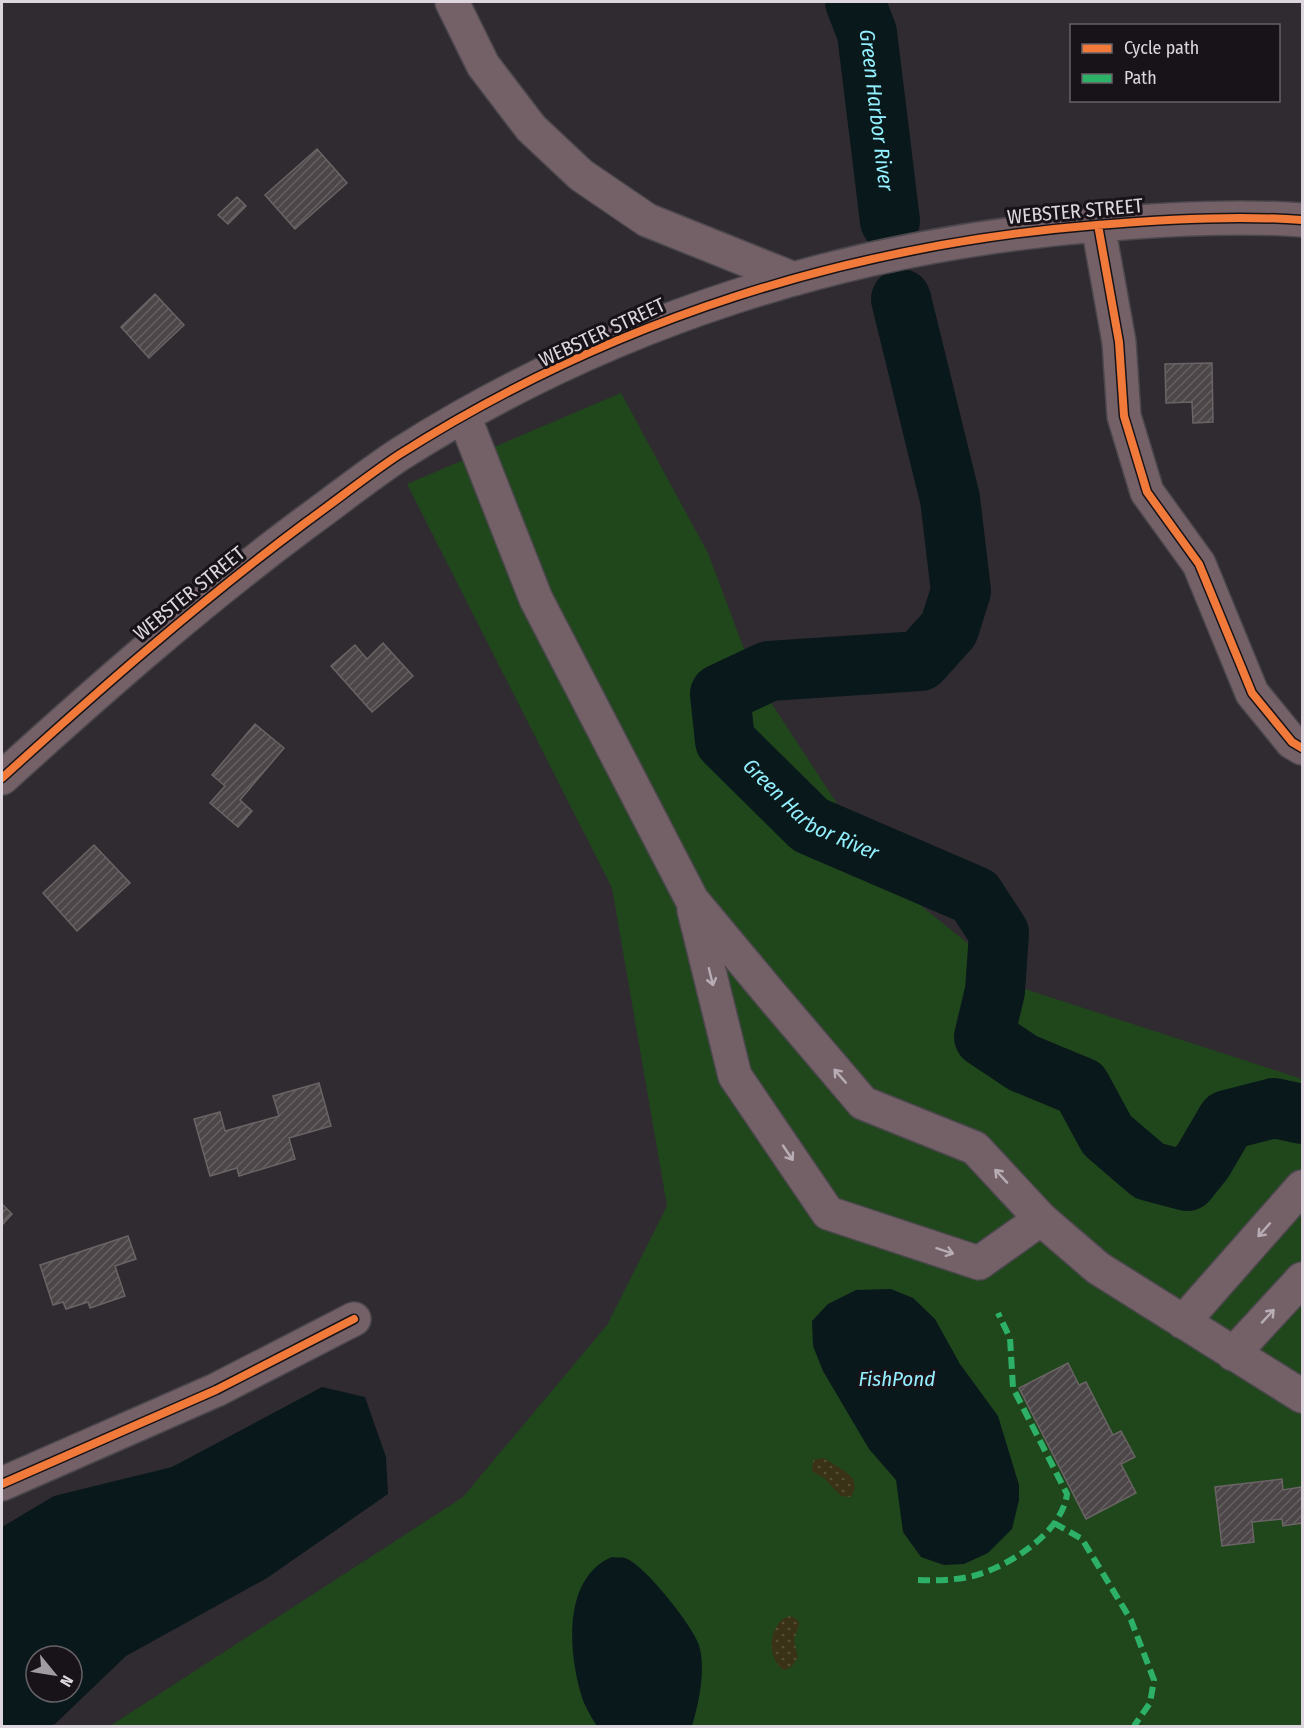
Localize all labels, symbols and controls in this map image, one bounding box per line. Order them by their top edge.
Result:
legend [1070,24,1280,102]
water label: Green Harbor River [854,28,899,193]
text: Cycle path [1124,37,1199,59]
text: Path [1124,67,1157,89]
street label: WEBSTER STREET [1006,193,1145,229]
street label: WEBSTER STREET [535,292,669,372]
street label: WEBSTER STREET [128,540,250,645]
water label: Green Harbor River [737,753,883,866]
one-way arrow [705,968,717,987]
one-way arrow [833,1068,846,1084]
one-way arrow [782,1145,794,1161]
one-way arrow [994,1169,1008,1184]
one-way arrow [1257,1222,1271,1237]
one-way arrow [935,1247,954,1258]
one-way arrow [1261,1309,1275,1324]
water label: FishPond [859,1366,935,1392]
north arrow [24,1644,84,1704]
text: N [56,1672,77,1690]

